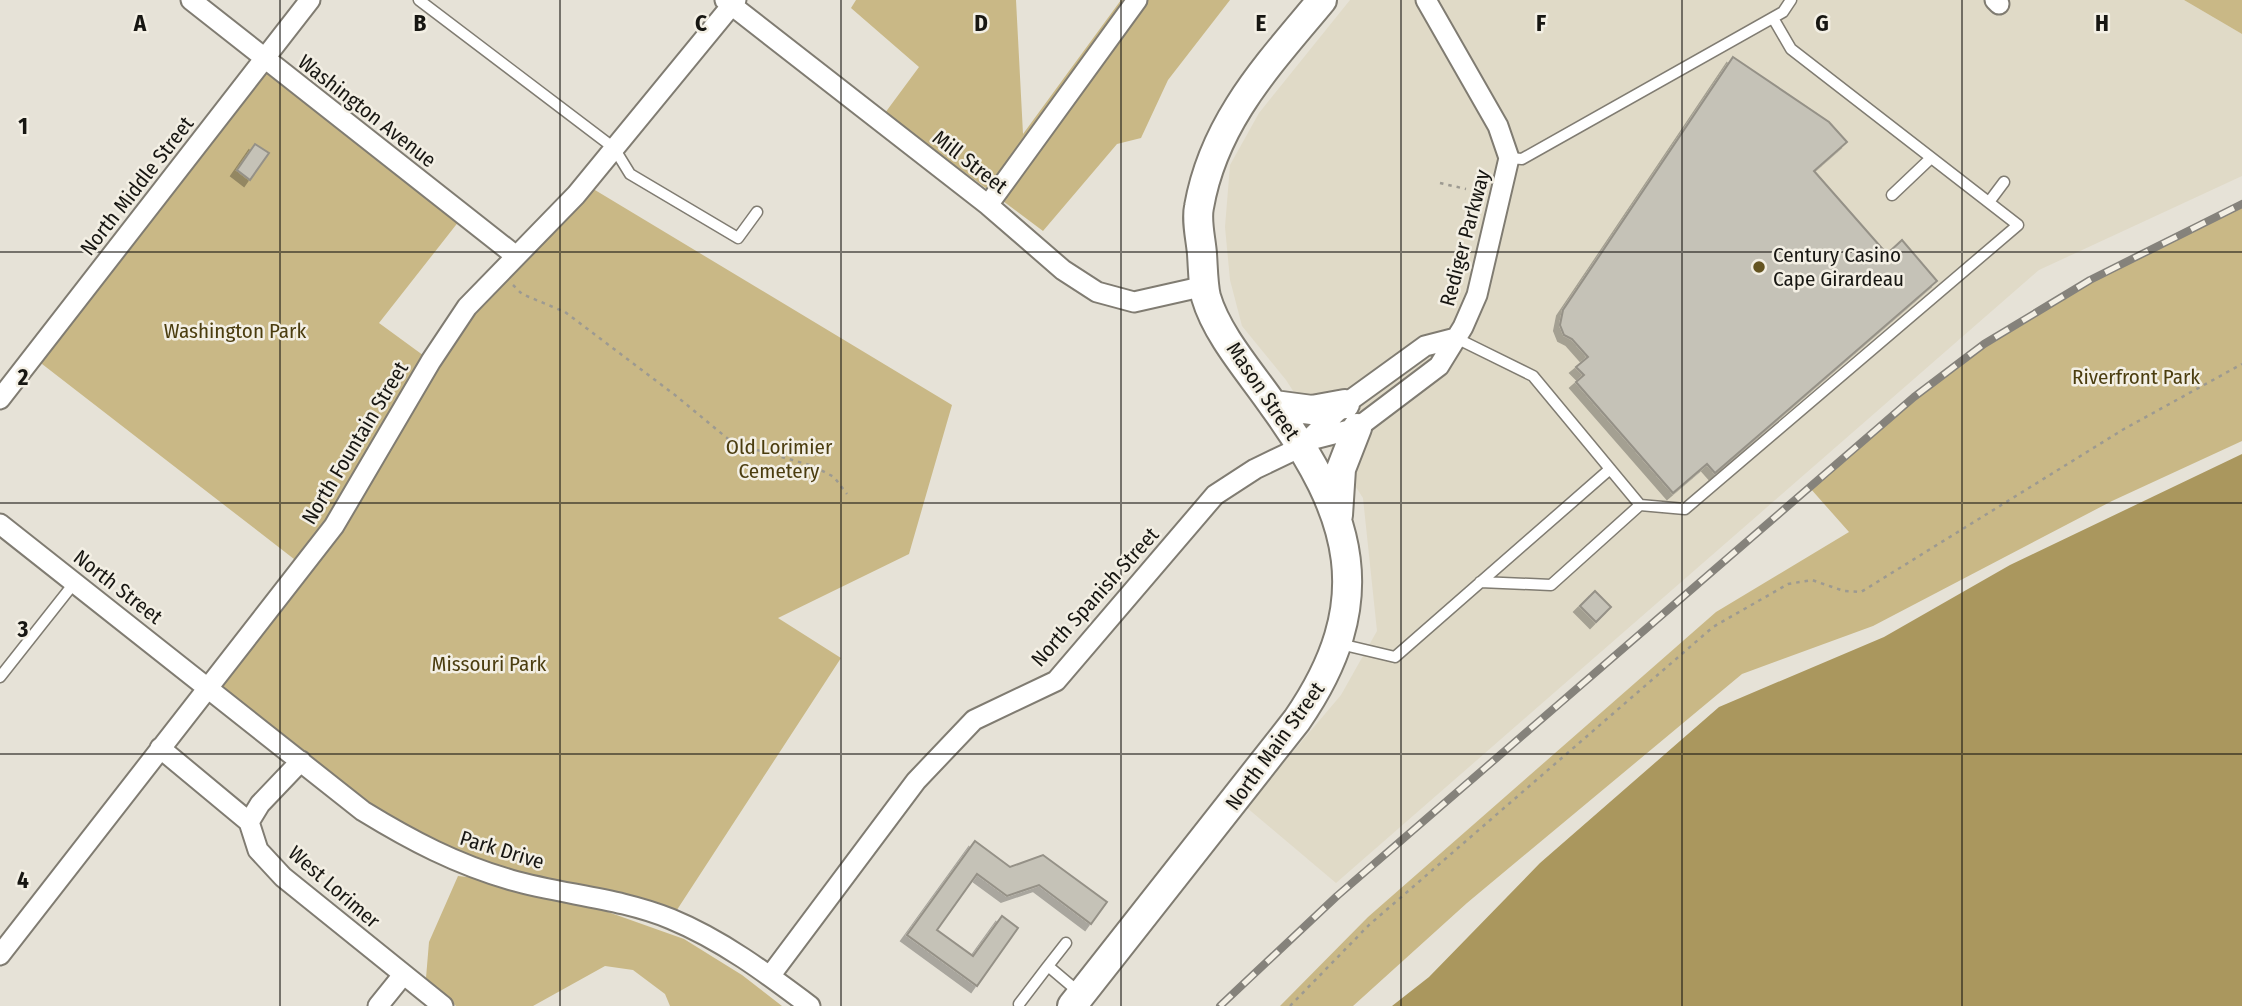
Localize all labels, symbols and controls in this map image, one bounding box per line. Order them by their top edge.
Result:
text: A [133,9,147,37]
text: B [414,9,427,37]
text: C [695,9,707,37]
text: D [974,9,988,37]
text: E [1256,9,1267,37]
text: F [1536,9,1546,37]
text: G [1815,9,1829,37]
text: H [2095,9,2109,37]
street label: Washington Avenue [293,49,441,173]
street label: North Middle Street [75,111,199,261]
text: 1 [18,112,28,140]
street label: Mill Street [927,125,1013,199]
street label: Rediger Parkway [1434,166,1496,309]
place label: Century Casino Cape Girardeau [1773,242,1904,292]
marker: Century Casino Cape Girardeau [1751,259,1767,275]
park label: Washington Park [164,318,306,344]
street label: Mason Street [1221,337,1305,445]
street label: North Fountain Street [296,357,414,529]
text: 2 [17,363,29,391]
park label: Riverfront Park [2072,364,2200,390]
park label: Old Lorimier Cemetery [726,434,833,484]
street label: North Spanish Street [1026,522,1165,672]
street label: North Street [68,544,168,630]
text: 3 [17,615,29,643]
park label: Missouri Park [432,651,547,677]
street label: North Main Street [1220,677,1330,815]
street label: Park Drive [457,825,547,875]
street label: West Lorimer [283,840,386,934]
text: 4 [17,866,29,894]

